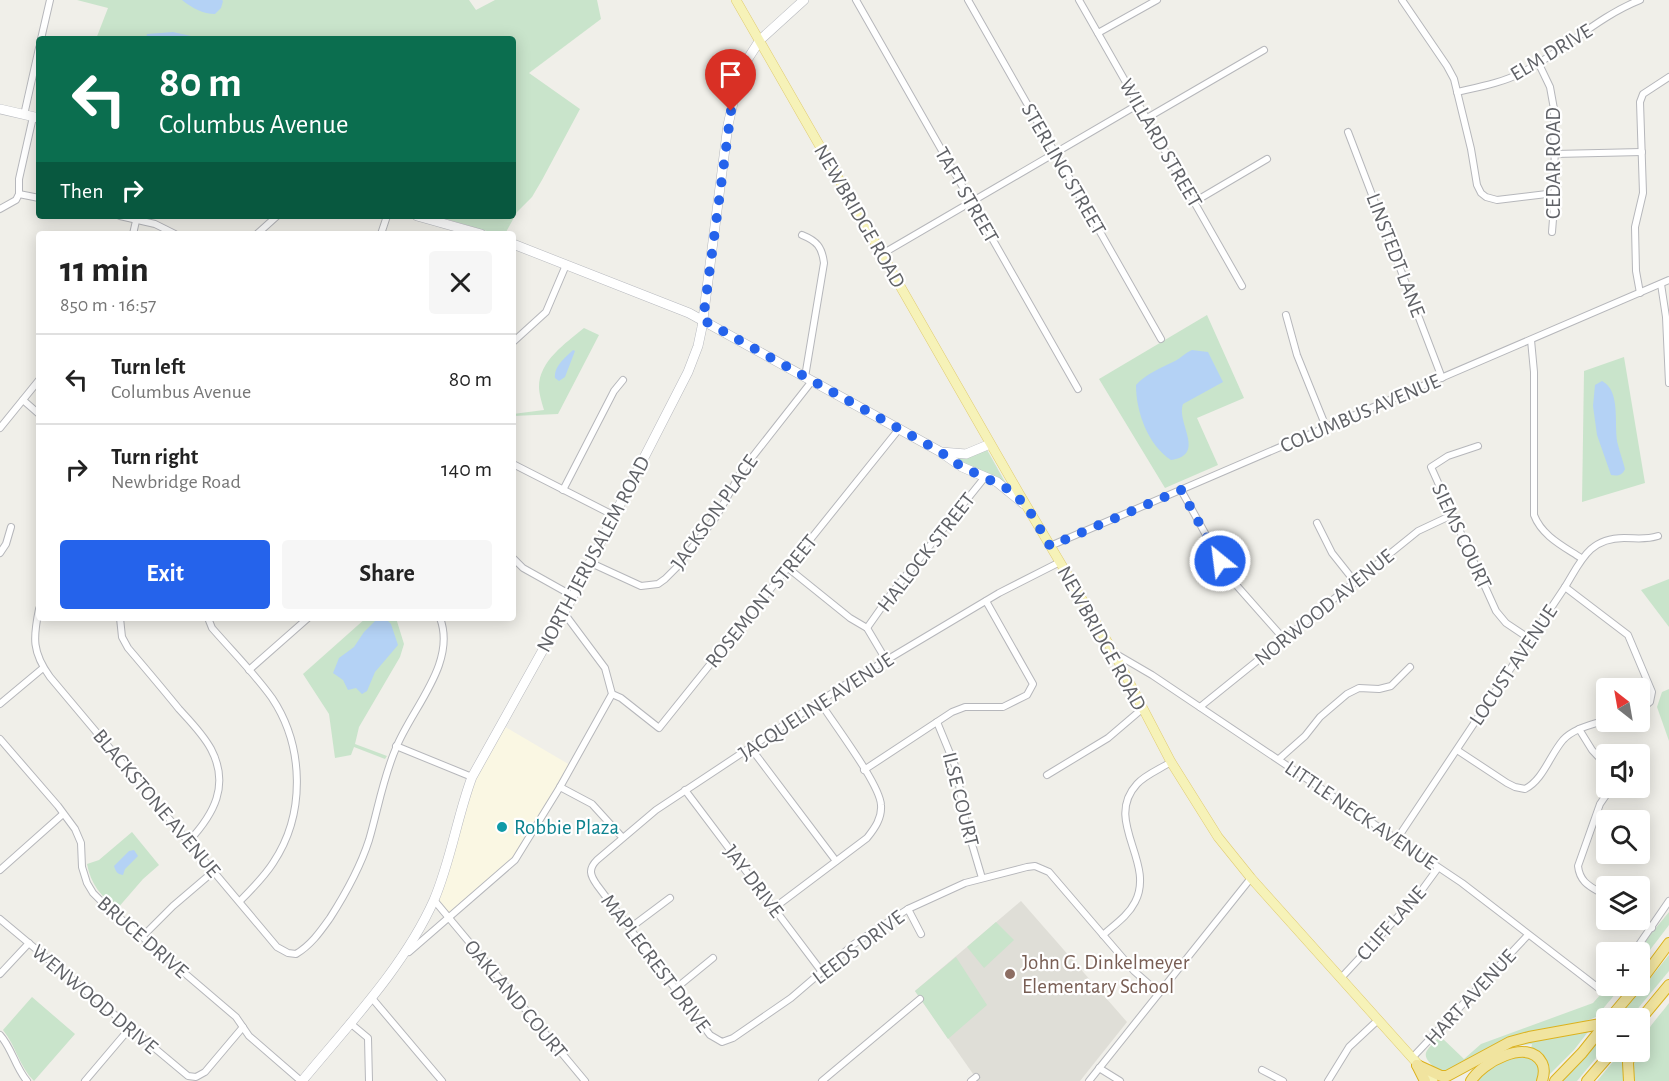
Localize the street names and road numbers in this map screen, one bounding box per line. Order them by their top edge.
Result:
street label: ELM DRIVE [1507,20,1596,85]
street label: WILLARD STREET [1115,75,1206,211]
street label: STERLING STREET [1017,100,1110,239]
street label: CEDAR ROAD [1543,107,1564,219]
street label: NEWBRIDGE ROAD [810,141,909,292]
street label: TAFT STREET [931,144,1002,247]
street label: LINSTEDT LANE [1362,190,1429,320]
street label: COLUMBUS AVENUE [1277,370,1443,457]
street label: JACKSON PLACE [667,451,762,573]
street label: NORTH JERUSALEM ROAD [533,453,654,656]
street label: SIEMS COURT [1428,480,1495,592]
street label: HALLOCK STREET [874,489,979,616]
street label: ROSEMONT STREET [701,531,821,672]
street label: NORWOOD AVENUE [1251,545,1398,670]
street label: NEWBRIDGE ROAD [1053,562,1150,714]
street label: LOCUST AVENUE [1466,601,1561,729]
street label: JACQUELINE AVENUE [735,649,897,764]
street label: BLACKSTONE AVENUE [89,725,224,881]
street label: ILSE COURT [939,750,982,848]
street label: LITTLE NECK AVENUE [1281,757,1440,874]
street label: JAY DRIVE [720,841,787,921]
street label: CLIFF LANE [1353,882,1430,965]
street label: MAPLECREST DRIVE [597,890,714,1036]
street label: BRUCE DRIVE [93,893,192,982]
street label: LEEDS DRIVE [809,906,908,988]
street label: OAKLAND COURT [460,936,571,1063]
street label: WENWOOD DRIVE [28,941,162,1058]
street label: HART AVENUE [1421,945,1520,1049]

